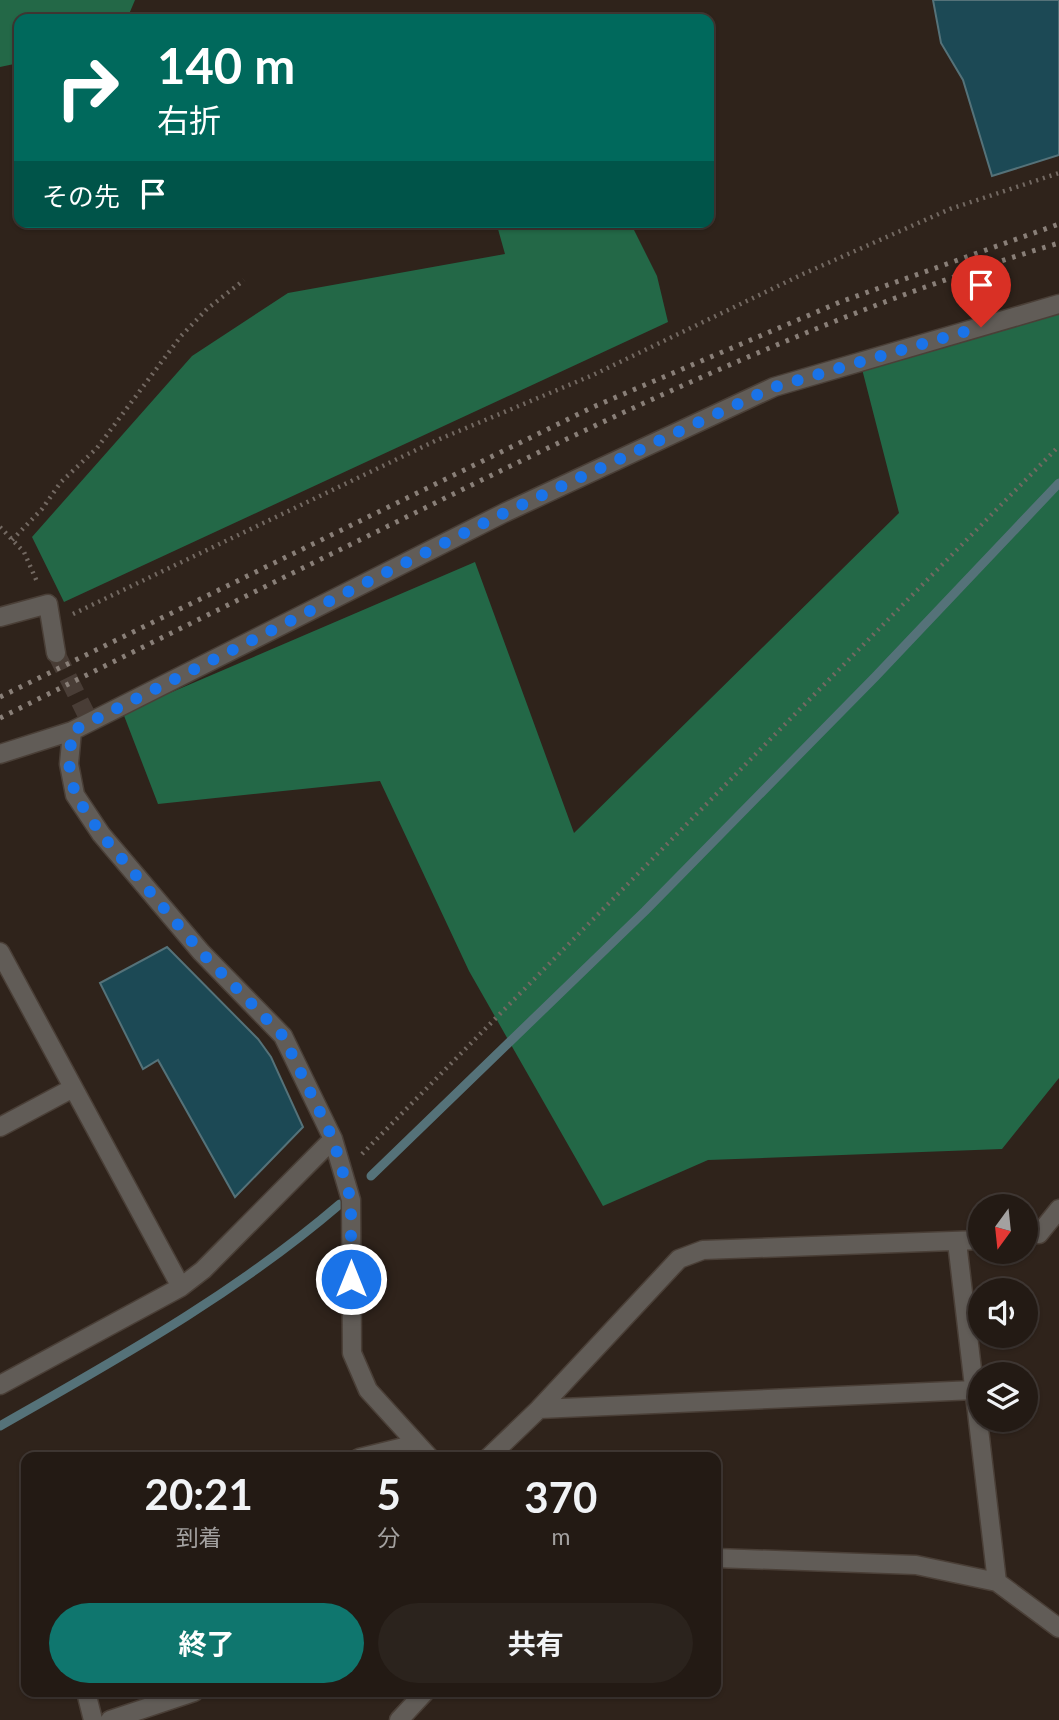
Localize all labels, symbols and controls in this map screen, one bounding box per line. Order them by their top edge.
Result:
text: 140 m [157,36,295,94]
icon: right [42,42,133,133]
text: 右折 [157,100,221,139]
icon: arrive [134,175,172,213]
text: その先 [42,180,120,212]
pin [951,255,1011,327]
icon: arrive [962,266,1000,304]
north arrow [968,1194,1038,1264]
map controls [968,1194,1038,1432]
position arrow [314,1242,388,1316]
button: sound [968,1278,1038,1348]
button: layers [968,1362,1038,1432]
text: 20:21 [145,1469,253,1519]
text: 5 [376,1469,401,1519]
text: 370 [524,1472,597,1522]
text: m [551,1522,570,1550]
text: 到着 [176,1523,222,1551]
text: 分 [377,1523,400,1551]
button: 終了 [49,1603,364,1683]
button: 共有 [378,1603,693,1683]

